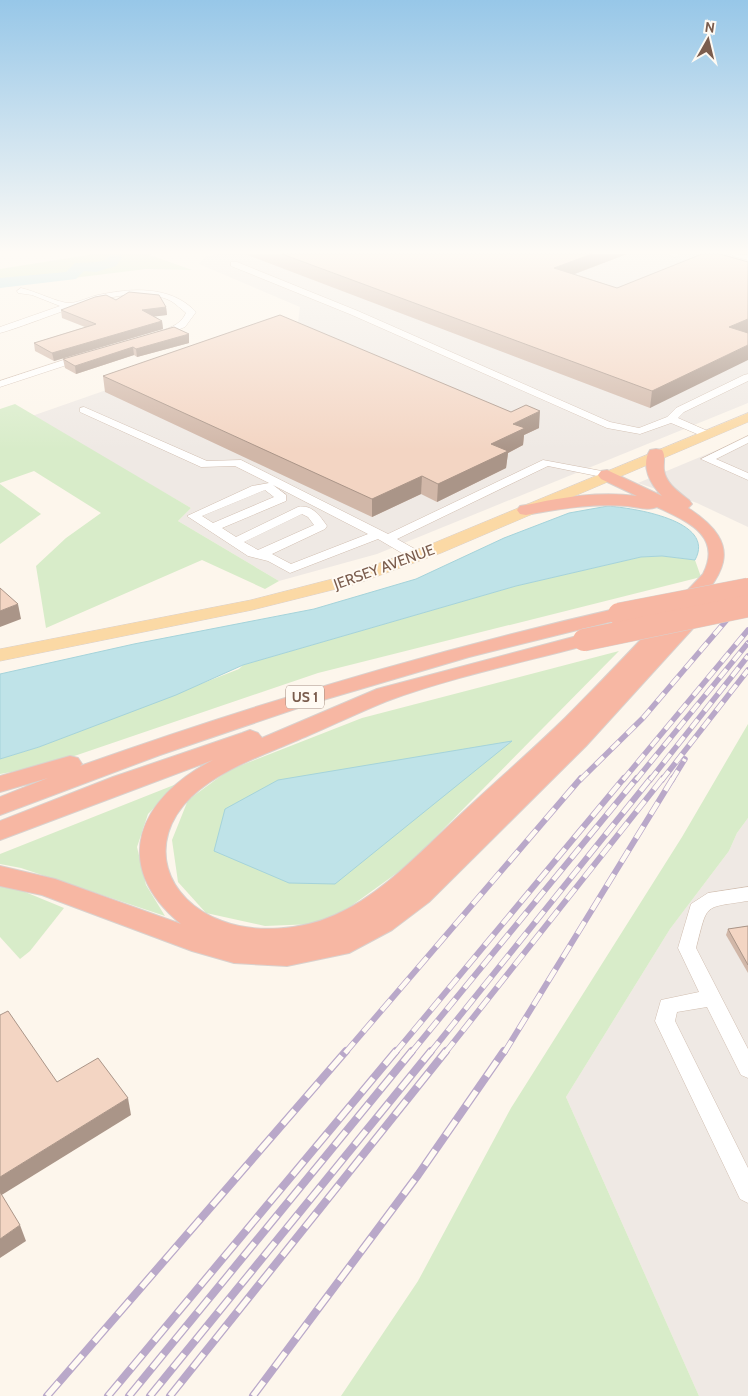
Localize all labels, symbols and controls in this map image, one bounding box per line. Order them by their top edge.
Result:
north arrow [683,15,733,65]
text: N [704,18,716,37]
street label: JERSEY AVENUE [330,540,437,594]
road number: US 1 [286,686,324,709]

